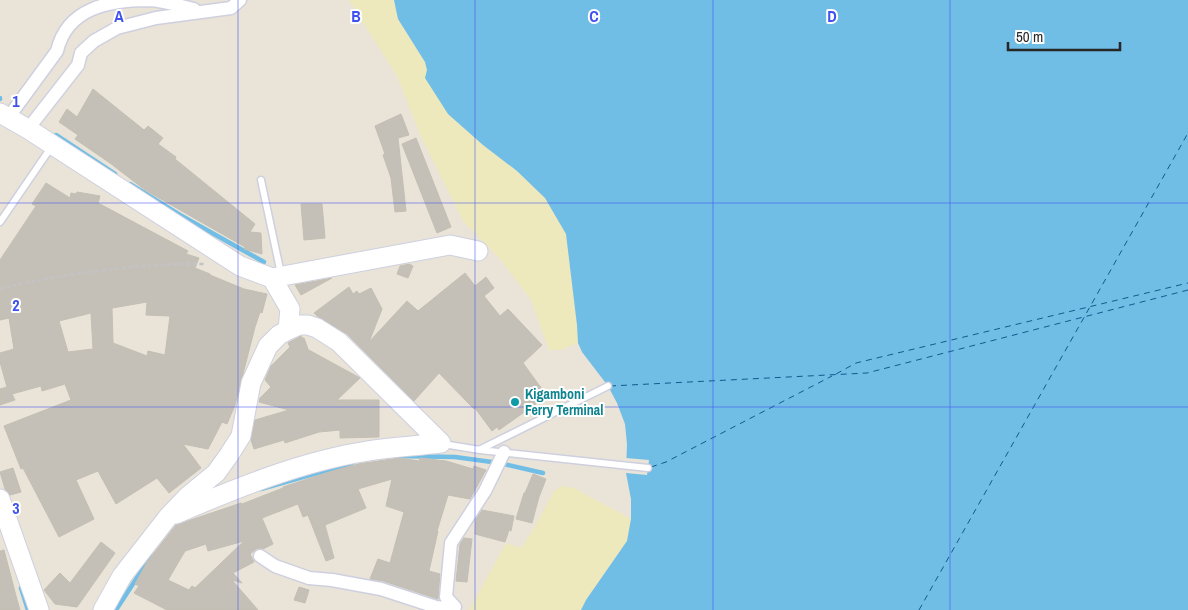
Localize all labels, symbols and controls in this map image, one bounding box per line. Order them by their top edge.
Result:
text: A [114,5,124,27]
text: B [351,5,361,27]
text: C [589,5,599,27]
text: D [827,5,837,27]
scale bar [1008,20,1120,52]
text: 50 m [1016,26,1043,47]
text: 1 [12,90,20,112]
text: 2 [12,294,20,316]
place label: Kigamboni Ferry Terminal [525,385,603,419]
marker: Kigamboni Ferry Terminal [509,396,521,408]
text: 3 [12,497,20,519]

